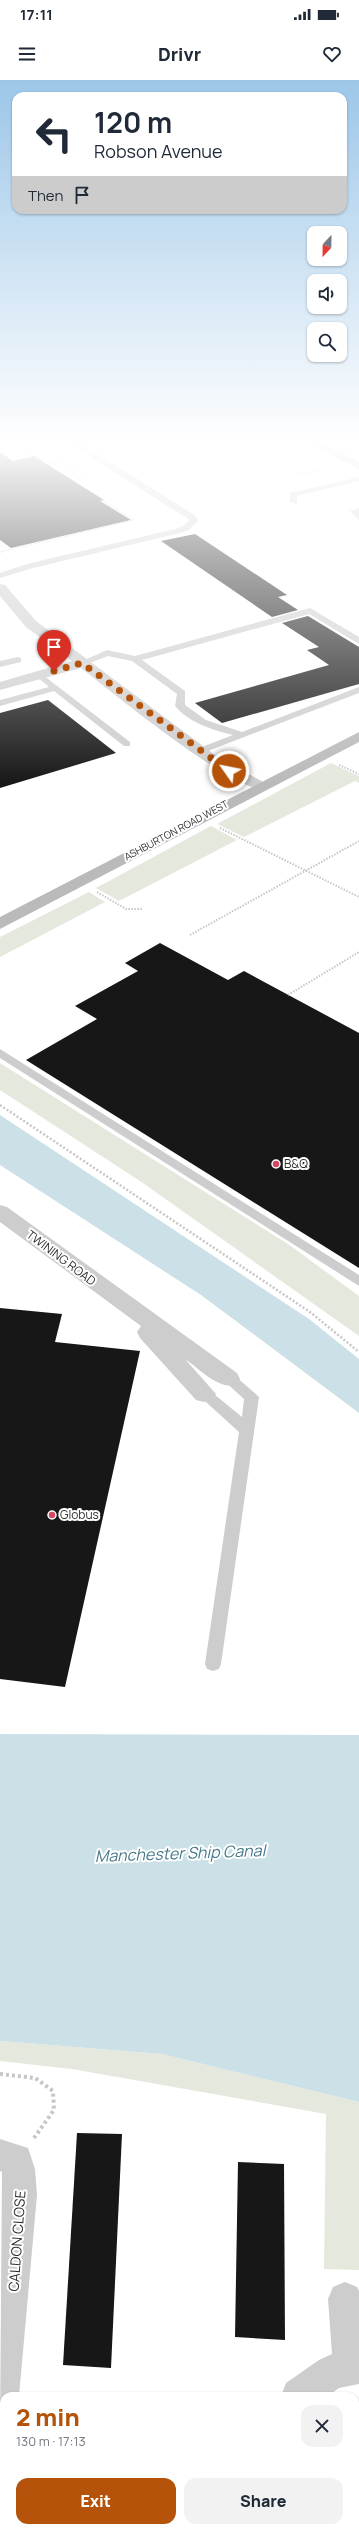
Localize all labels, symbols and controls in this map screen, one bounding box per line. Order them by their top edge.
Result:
text: 17:11 [20,4,53,25]
text: Drivr [158,42,201,66]
icon: menu [16,43,38,65]
icon: heart [321,43,343,65]
text: 120 m [94,103,172,141]
icon: left [28,108,80,160]
text: Robson Avenue [94,139,223,163]
icon: arrive [71,184,93,206]
text: Then [28,185,63,206]
north arrow [307,226,347,266]
map controls [307,226,347,362]
button: sound [307,274,347,314]
button: search [307,322,347,362]
pin [37,630,71,671]
icon: arrive [43,636,65,658]
position arrow [208,750,250,792]
street label: ASHBURTON ROAD WEST [122,797,231,863]
place label: B&Q [284,1155,308,1172]
marker: B&Q [271,1159,281,1169]
street label: TWINING ROAD [23,1226,100,1289]
place label: Globus [60,1506,99,1523]
marker: Globus [47,1510,57,1520]
water label: Manchester Ship Canal [94,1839,268,1867]
street label: CALDON CLOSE [3,2190,30,2292]
text: 2 min [16,2400,80,2433]
button: close [301,2405,343,2447]
text: 130 m · 17:13 [16,2432,86,2450]
button: Exit [16,2478,176,2524]
button: Share [184,2478,343,2524]

